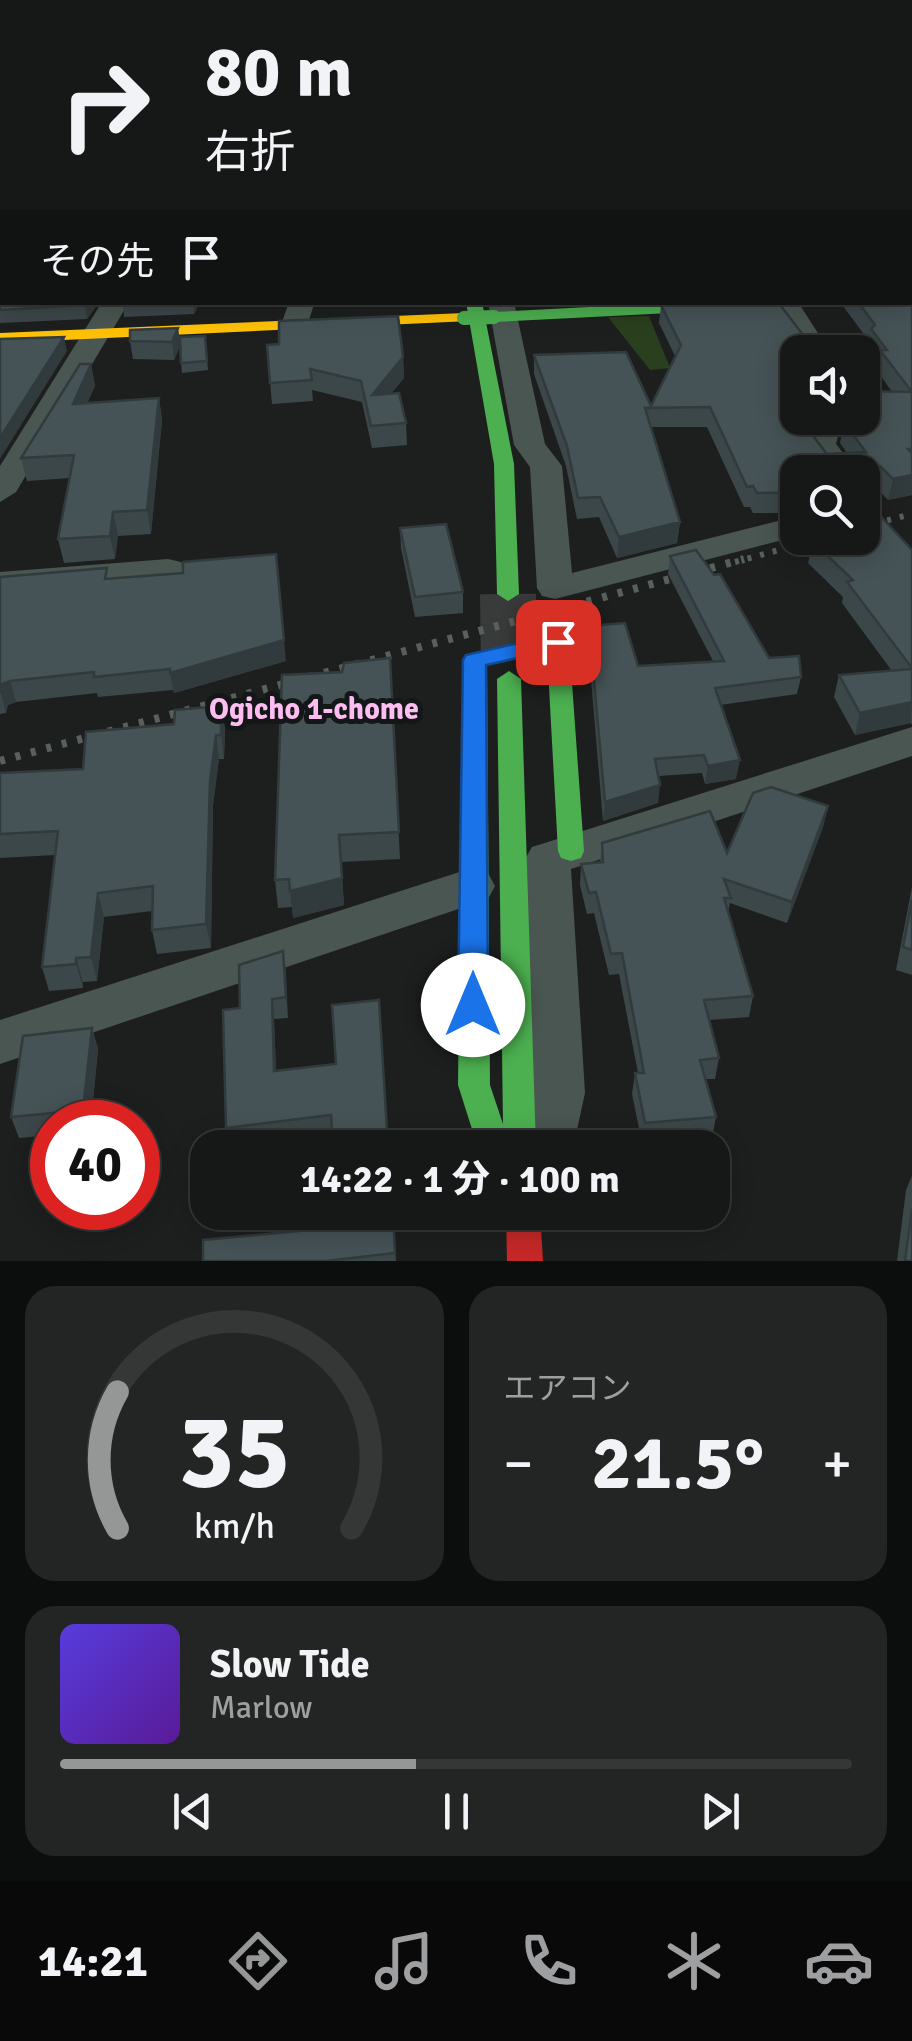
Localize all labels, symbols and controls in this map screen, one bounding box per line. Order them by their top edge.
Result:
text: 80 m [205,29,353,115]
icon: right [40,40,170,170]
text: 右折 [205,125,295,180]
icon: arrive [174,230,229,285]
text: その先 [40,238,154,285]
map controls [780,335,880,555]
button: sound [780,335,880,435]
button: search [780,455,880,555]
pin [516,600,601,685]
icon: arrive [531,615,586,670]
district label: Ogicho 1-chome [209,691,419,728]
position arrow [421,953,525,1057]
speed limit sign: 40 [30,1100,160,1230]
text: 14:22 · 1 分 · 100 m [300,1156,620,1203]
text: エアコン [504,1369,632,1408]
text: 35 [178,1388,290,1516]
text: 21.5° [591,1417,764,1510]
text: − [504,1430,533,1498]
text: + [822,1430,852,1498]
text: km/h [194,1504,275,1548]
text: Slow Tide [210,1641,370,1688]
text: Marlow [210,1688,312,1727]
icon: previous [165,1784,220,1839]
icon: pause [429,1784,484,1839]
icon: next [693,1784,748,1839]
icon: directions [223,1926,293,1996]
icon: music [369,1926,439,1996]
icon: phone [514,1926,584,1996]
icon: climate [659,1926,729,1996]
icon: car [804,1926,874,1996]
text: 14:21 [38,1934,148,1989]

